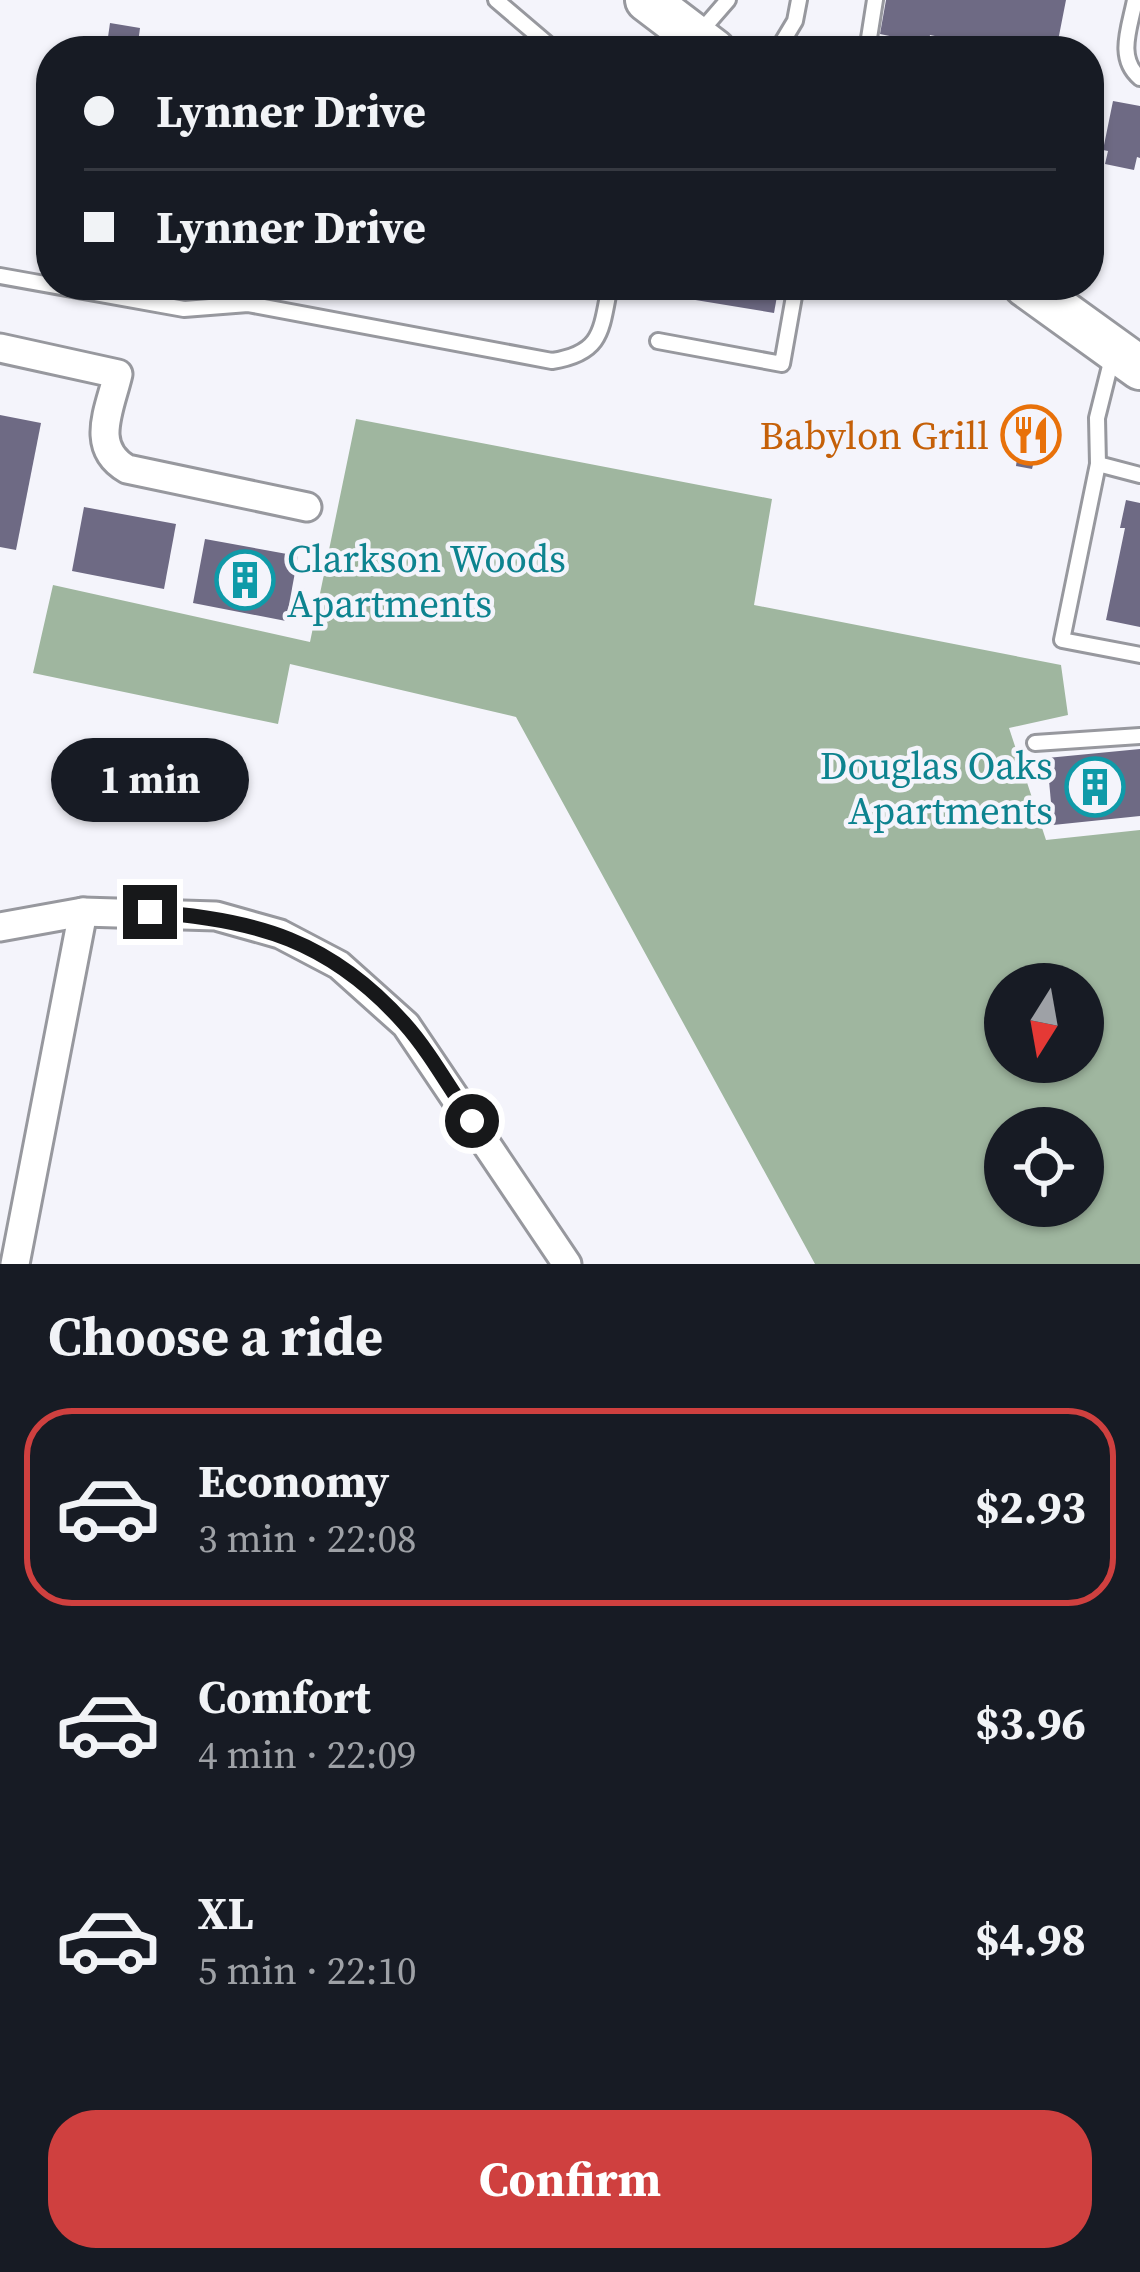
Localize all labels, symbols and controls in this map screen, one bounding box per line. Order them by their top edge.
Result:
text: Lynner Drive [156,80,426,142]
text: Lynner Drive [156,196,426,258]
restaurant icon: Babylon Grill [1000,404,1062,466]
place label: Babylon Grill [760,409,989,462]
place label: Clarkson Woods Apartments [287,532,566,630]
building icon: Clarkson Woods Apartments [214,549,276,611]
callout: 1 min [51,738,249,822]
place label: Douglas Oaks Apartments [820,739,1053,837]
text: 1 min [99,753,201,806]
building icon: Douglas Oaks Apartments [1064,756,1126,818]
route end [123,885,177,939]
north arrow [984,963,1104,1083]
map controls [984,963,1104,1227]
route start [445,1094,499,1148]
button: locate [984,1107,1104,1227]
text: Choose a ride [48,1299,383,1373]
text: Economy [198,1450,389,1512]
icon: car [54,1453,162,1561]
text: $2.93 [975,1476,1086,1538]
text: 3 min · 22:08 [198,1512,417,1565]
text: Comfort [198,1666,371,1728]
icon: car [54,1669,162,1777]
text: $3.96 [975,1692,1086,1754]
text: 4 min · 22:09 [198,1728,417,1781]
text: XL [198,1882,254,1944]
icon: car [54,1885,162,1993]
text: $4.98 [975,1908,1086,1970]
text: 5 min · 22:10 [198,1944,417,1997]
button: Confirm [48,2110,1092,2248]

